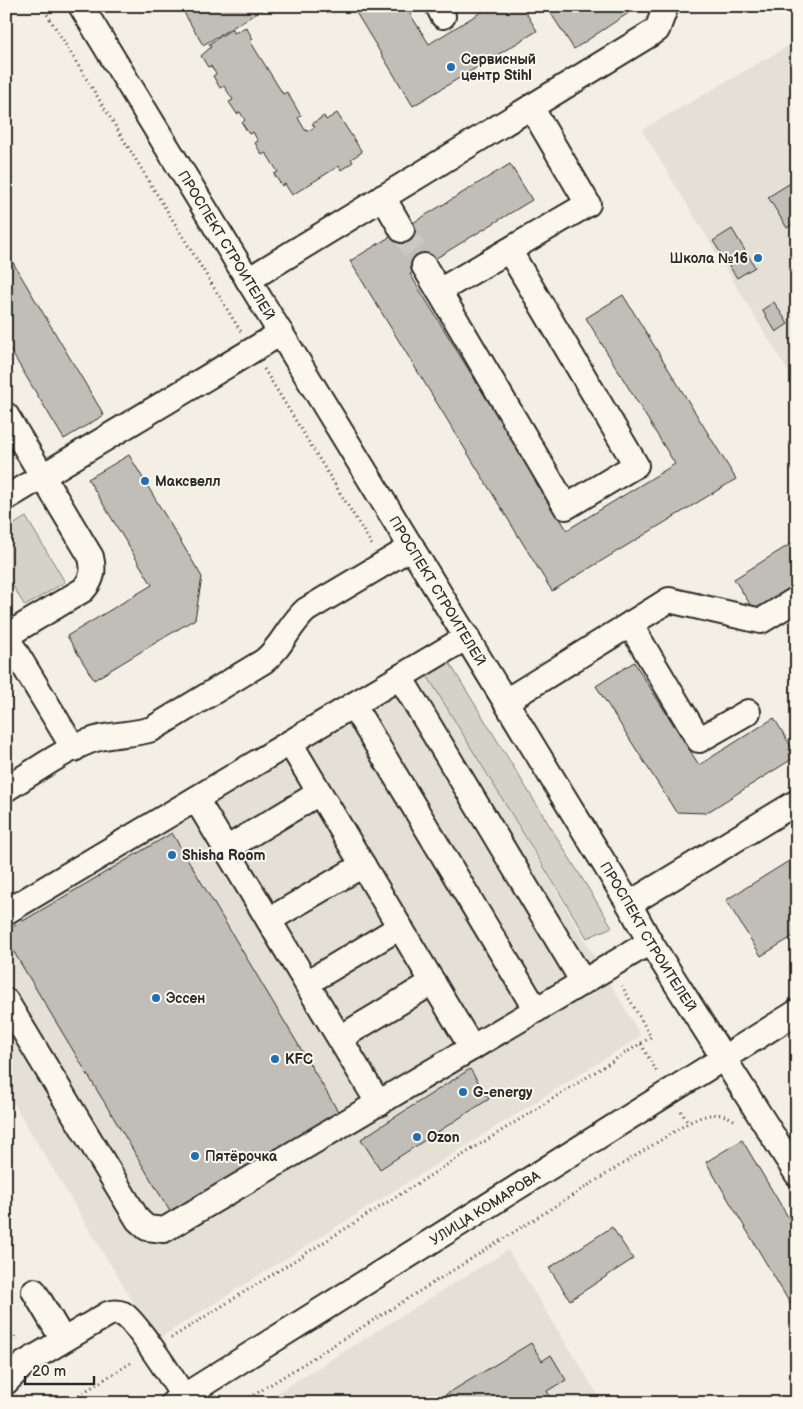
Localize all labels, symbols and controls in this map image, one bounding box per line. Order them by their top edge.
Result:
place label: Сервисный центр Stihl [461,51,536,84]
marker: Сервисный центр Stihl [445,61,457,73]
street label: ПРОСПЕКТ СТРОИТЕЛЕЙ [174,167,279,323]
place label: Школа №16 [669,250,748,267]
marker: Школа №16 [752,252,764,264]
place label: Максвелл [155,473,221,490]
marker: Максвелл [139,475,151,487]
street label: ПРОСПЕКТ СТРОИТЕЛЕЙ [385,513,489,669]
place label: Shisha Room [182,847,265,864]
marker: Shisha Room [166,849,178,861]
street label: ПРОСПЕКТ СТРОИТЕЛЕЙ [596,859,700,1015]
place label: Эссен [166,990,205,1007]
marker: Эссен [150,992,162,1004]
place label: KFC [285,1051,313,1068]
marker: KFC [269,1053,281,1065]
place label: G-energy [473,1084,533,1101]
marker: G-energy [457,1086,469,1098]
place label: Ozon [427,1129,460,1146]
marker: Ozon [411,1131,423,1143]
place label: Пятёрочка [205,1148,278,1165]
marker: Пятёрочка [189,1150,201,1162]
street label: УЛИЦА КОМАРОВА [427,1167,544,1249]
scale bar [25,1354,94,1386]
text: 20 m [32,1362,66,1381]

